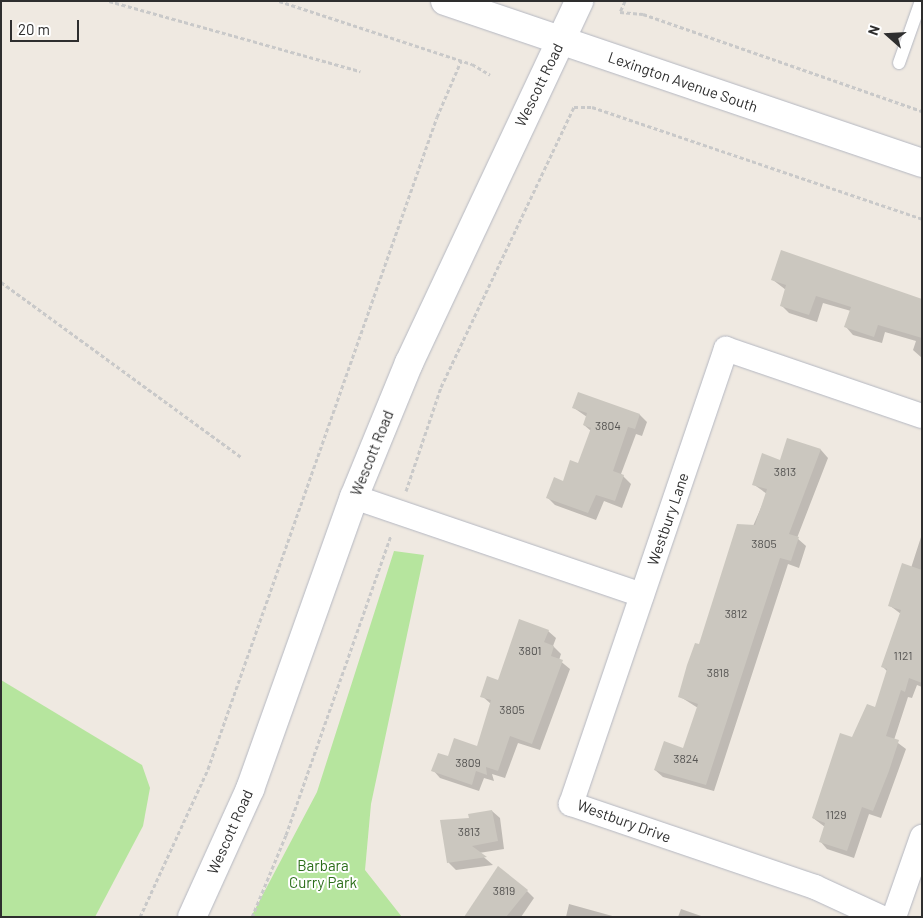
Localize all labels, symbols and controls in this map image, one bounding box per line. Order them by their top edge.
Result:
scale bar [12,10,81,42]
north arrow [863,10,913,60]
text: 20 m [18,20,50,38]
text: N [864,23,883,37]
street label: Wescott Road [511,40,567,130]
street label: Lexington Avenue South [606,48,760,116]
street label: Wescott Road [347,408,397,498]
house number: 3804 [595,419,621,433]
house number: 3813 [774,465,796,479]
street label: Westbury Lane [644,470,692,568]
house number: 3805 [751,537,777,551]
house number: 3812 [725,607,747,621]
house number: 3801 [518,644,542,658]
house number: 1121 [894,649,912,663]
house number: 3818 [707,666,729,680]
house number: 3805 [499,703,525,717]
house number: 3824 [673,752,699,766]
house number: 3809 [455,756,481,770]
street label: Wescott Road [203,787,257,877]
street label: Westbury Drive [575,796,673,846]
house number: 1129 [825,808,847,822]
house number: 3813 [458,825,480,839]
park label: Barbara Curry Park [289,856,357,891]
house number: 3819 [493,884,515,898]

